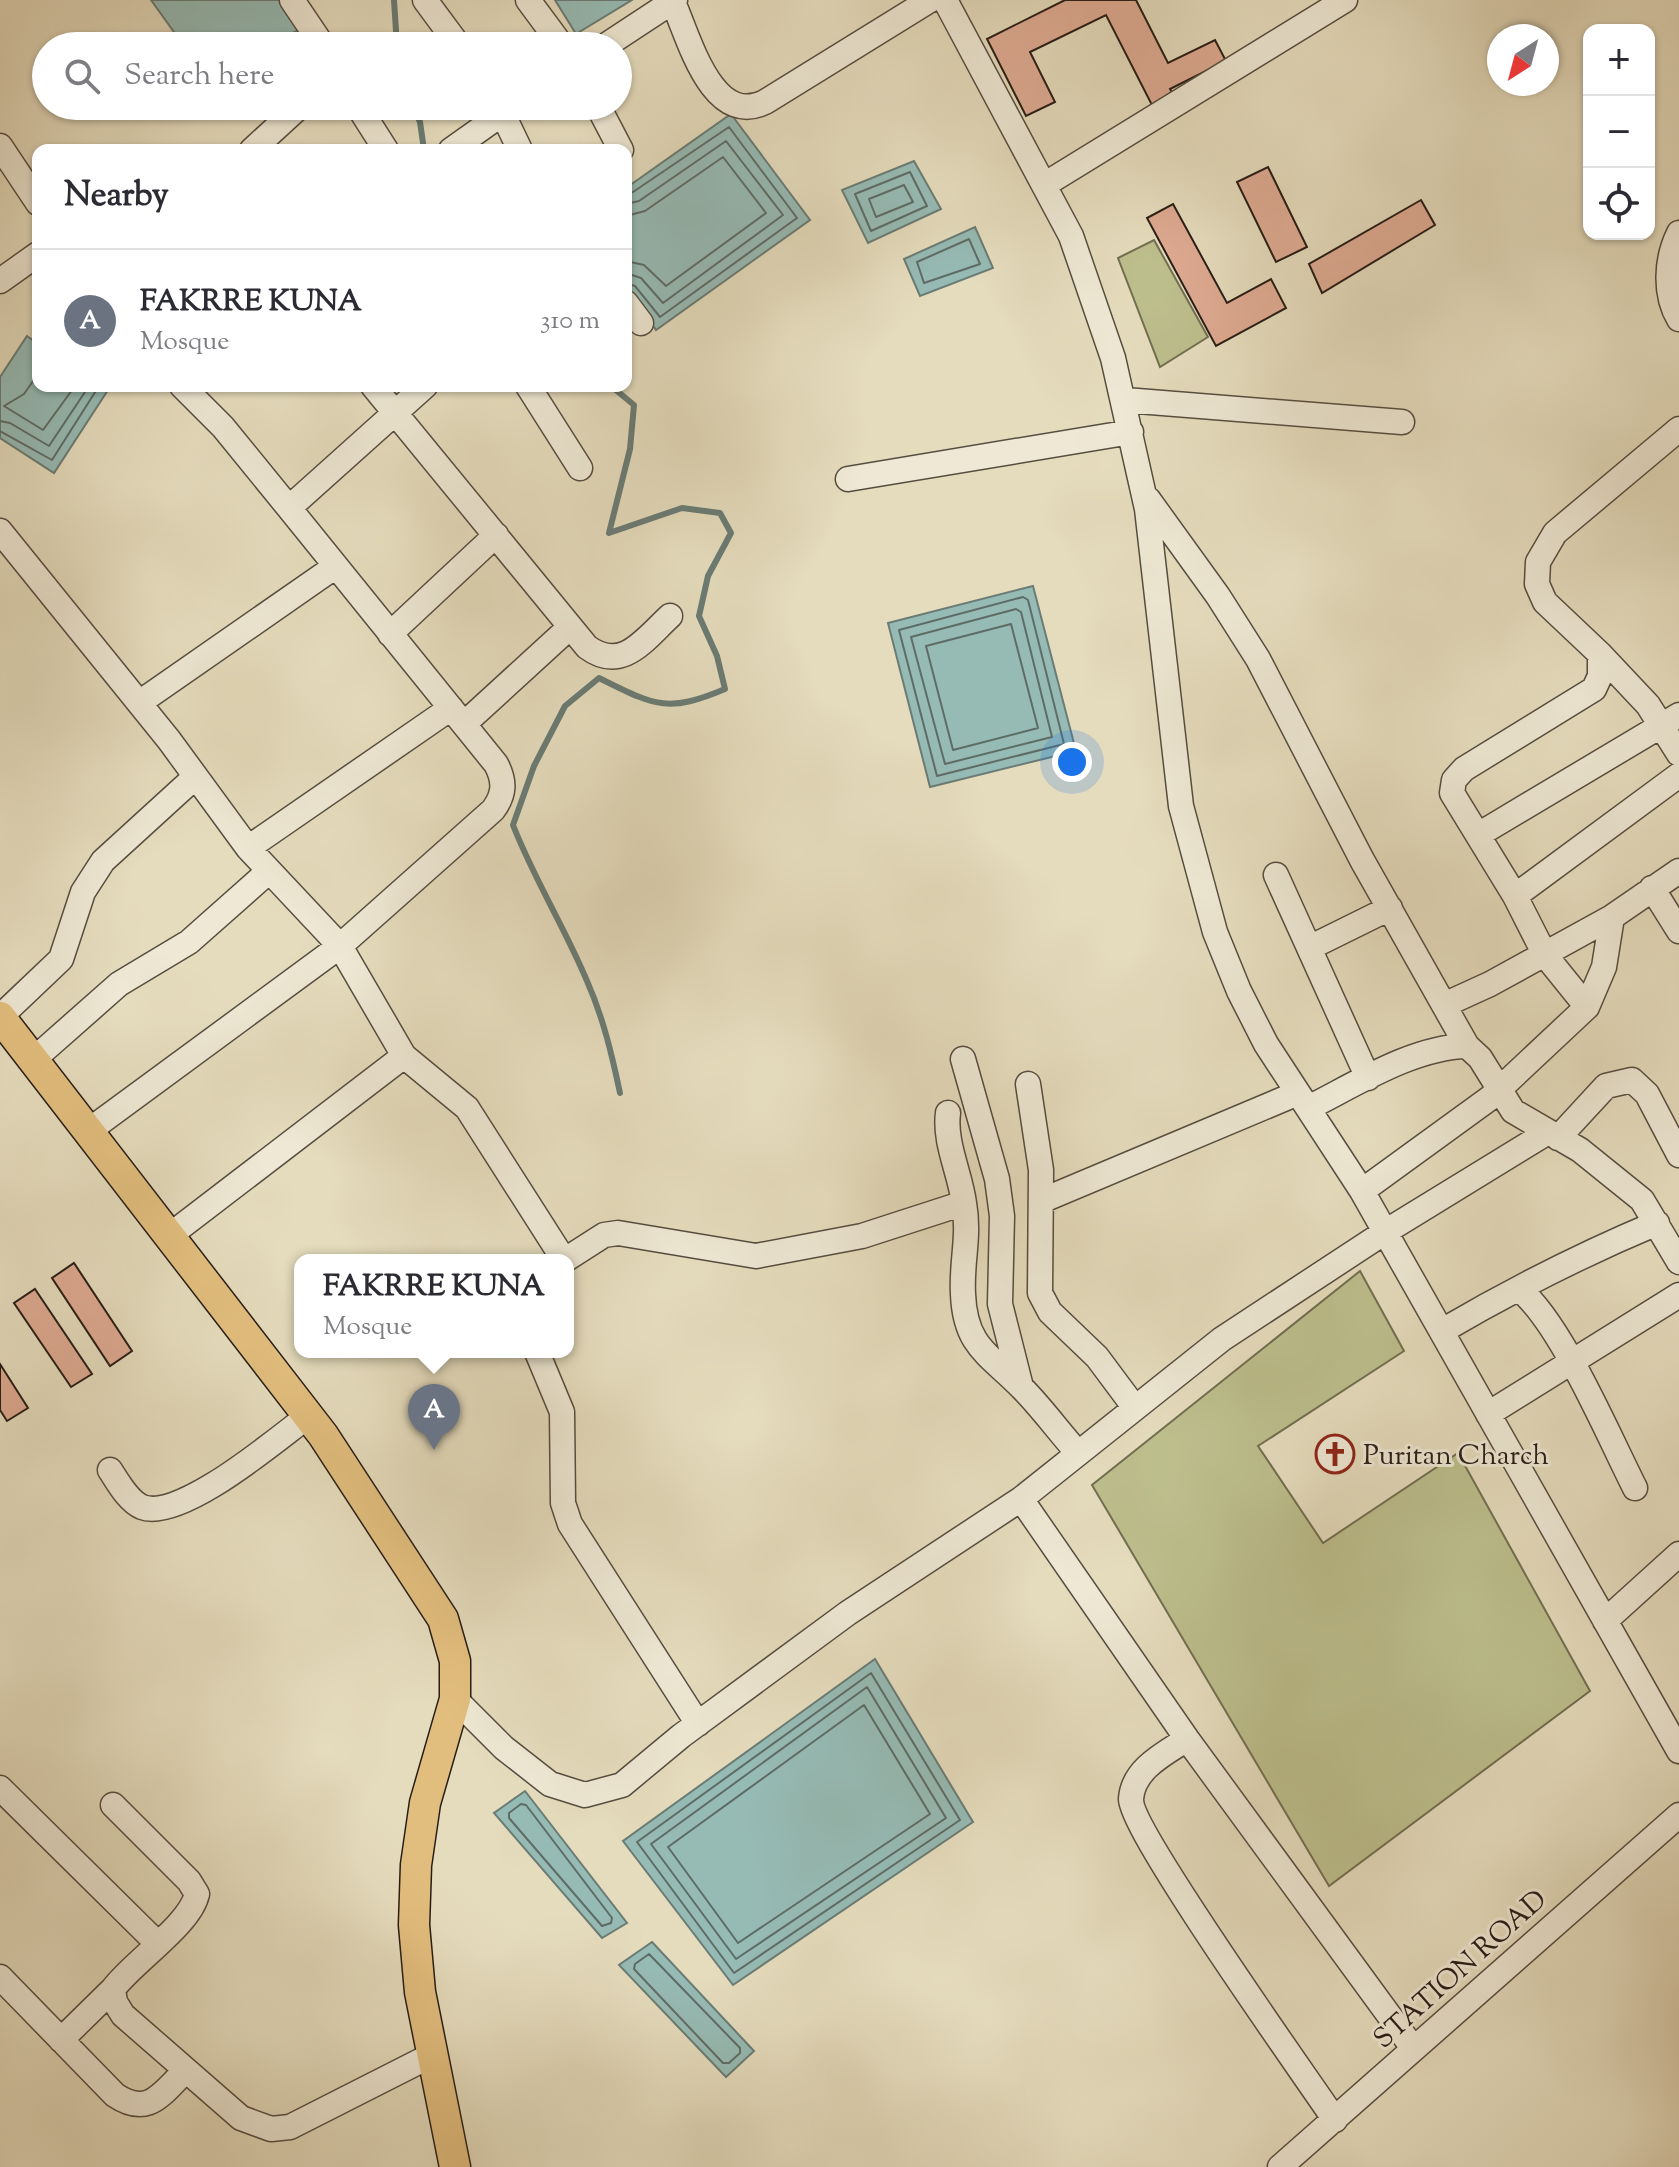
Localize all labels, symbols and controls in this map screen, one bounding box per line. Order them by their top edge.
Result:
north arrow [1487,24,1559,96]
map controls [1583,24,1655,240]
button: + [1583,24,1655,96]
search box [32,32,632,120]
icon: search [60,54,104,98]
text: Search here [124,55,274,98]
button: − [1583,96,1655,168]
button: locate [1583,168,1655,240]
text: Nearby [64,172,169,221]
text: FAKRRE KUNA [140,281,362,324]
text: A [79,303,101,340]
text: 310 m [540,303,600,340]
text: Mosque [140,324,229,361]
your location [1052,742,1092,782]
popup [294,1254,574,1358]
text: FAKRRE KUNA [323,1266,545,1309]
text: Mosque [323,1309,412,1346]
pin: A [408,1384,460,1450]
church icon: Puritan Charch [1314,1433,1356,1475]
place label: Puritan Charch [1363,1437,1549,1477]
street label: STATION ROAD [1365,1881,1557,2059]

